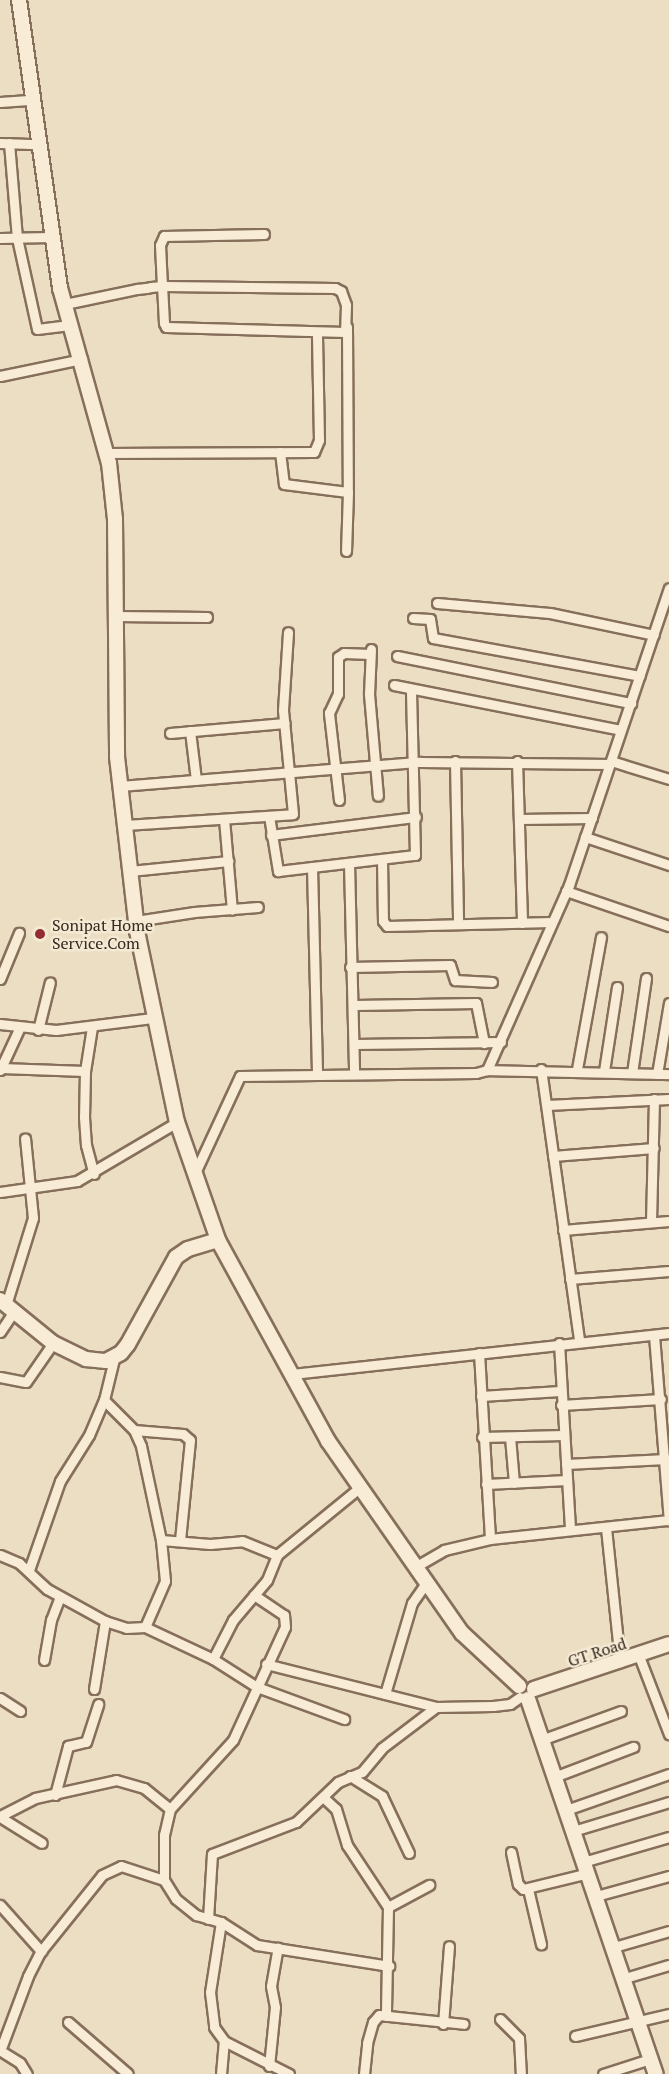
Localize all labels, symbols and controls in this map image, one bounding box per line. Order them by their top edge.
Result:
place label: Sonipat Home Service.Com [52,915,153,953]
marker: Sonipat Home Service.Com [33,927,47,941]
street label: GT Road [565,1634,629,1670]

